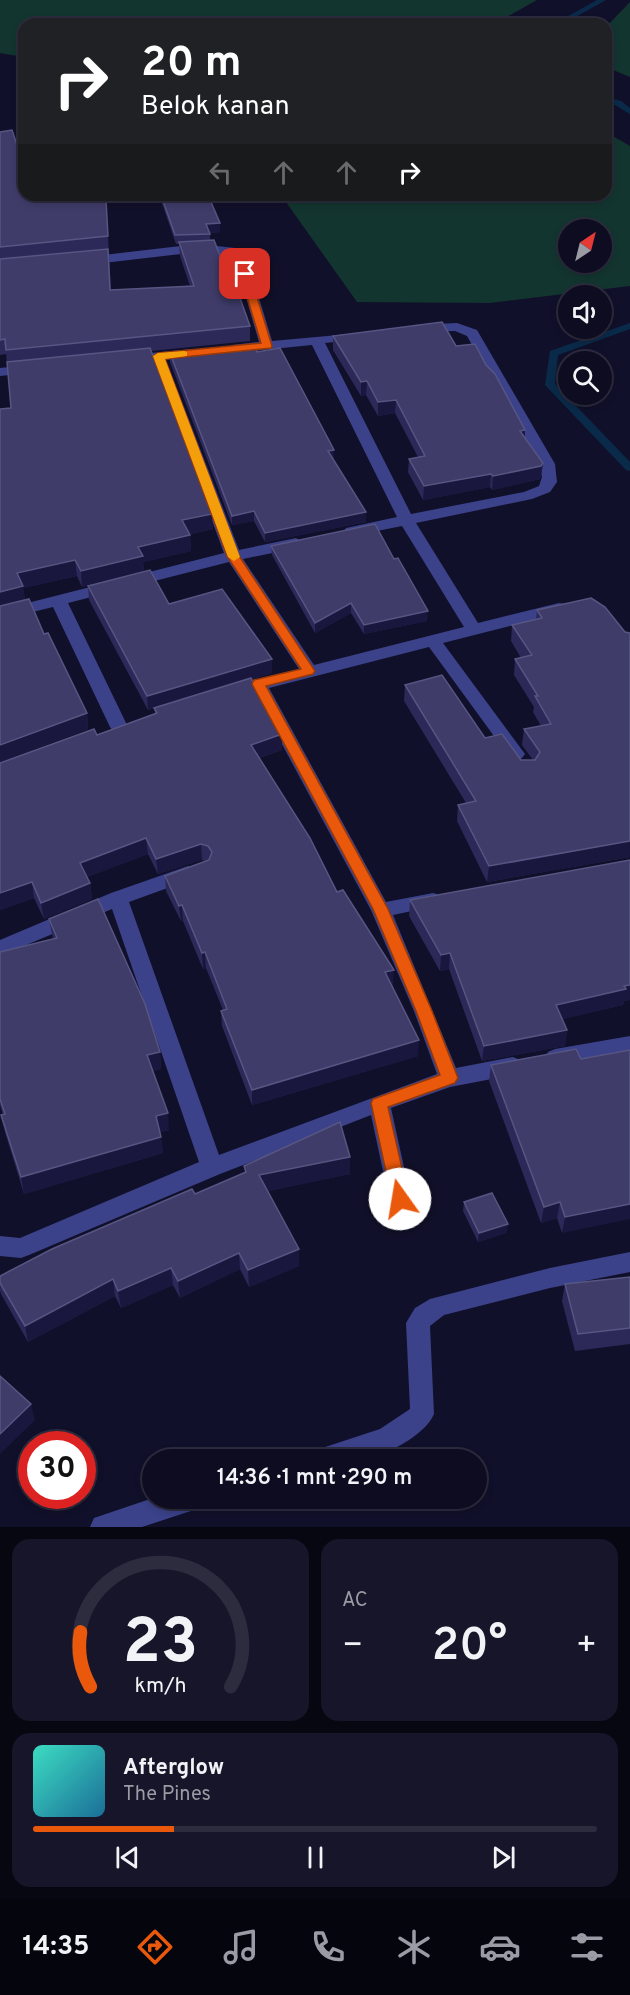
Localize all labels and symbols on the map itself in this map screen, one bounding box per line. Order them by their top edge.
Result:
north arrow [558,219,612,273]
pin [219,248,270,299]
position arrow [368,1167,432,1231]
speed limit sign: 30 [18,1431,96,1509]

